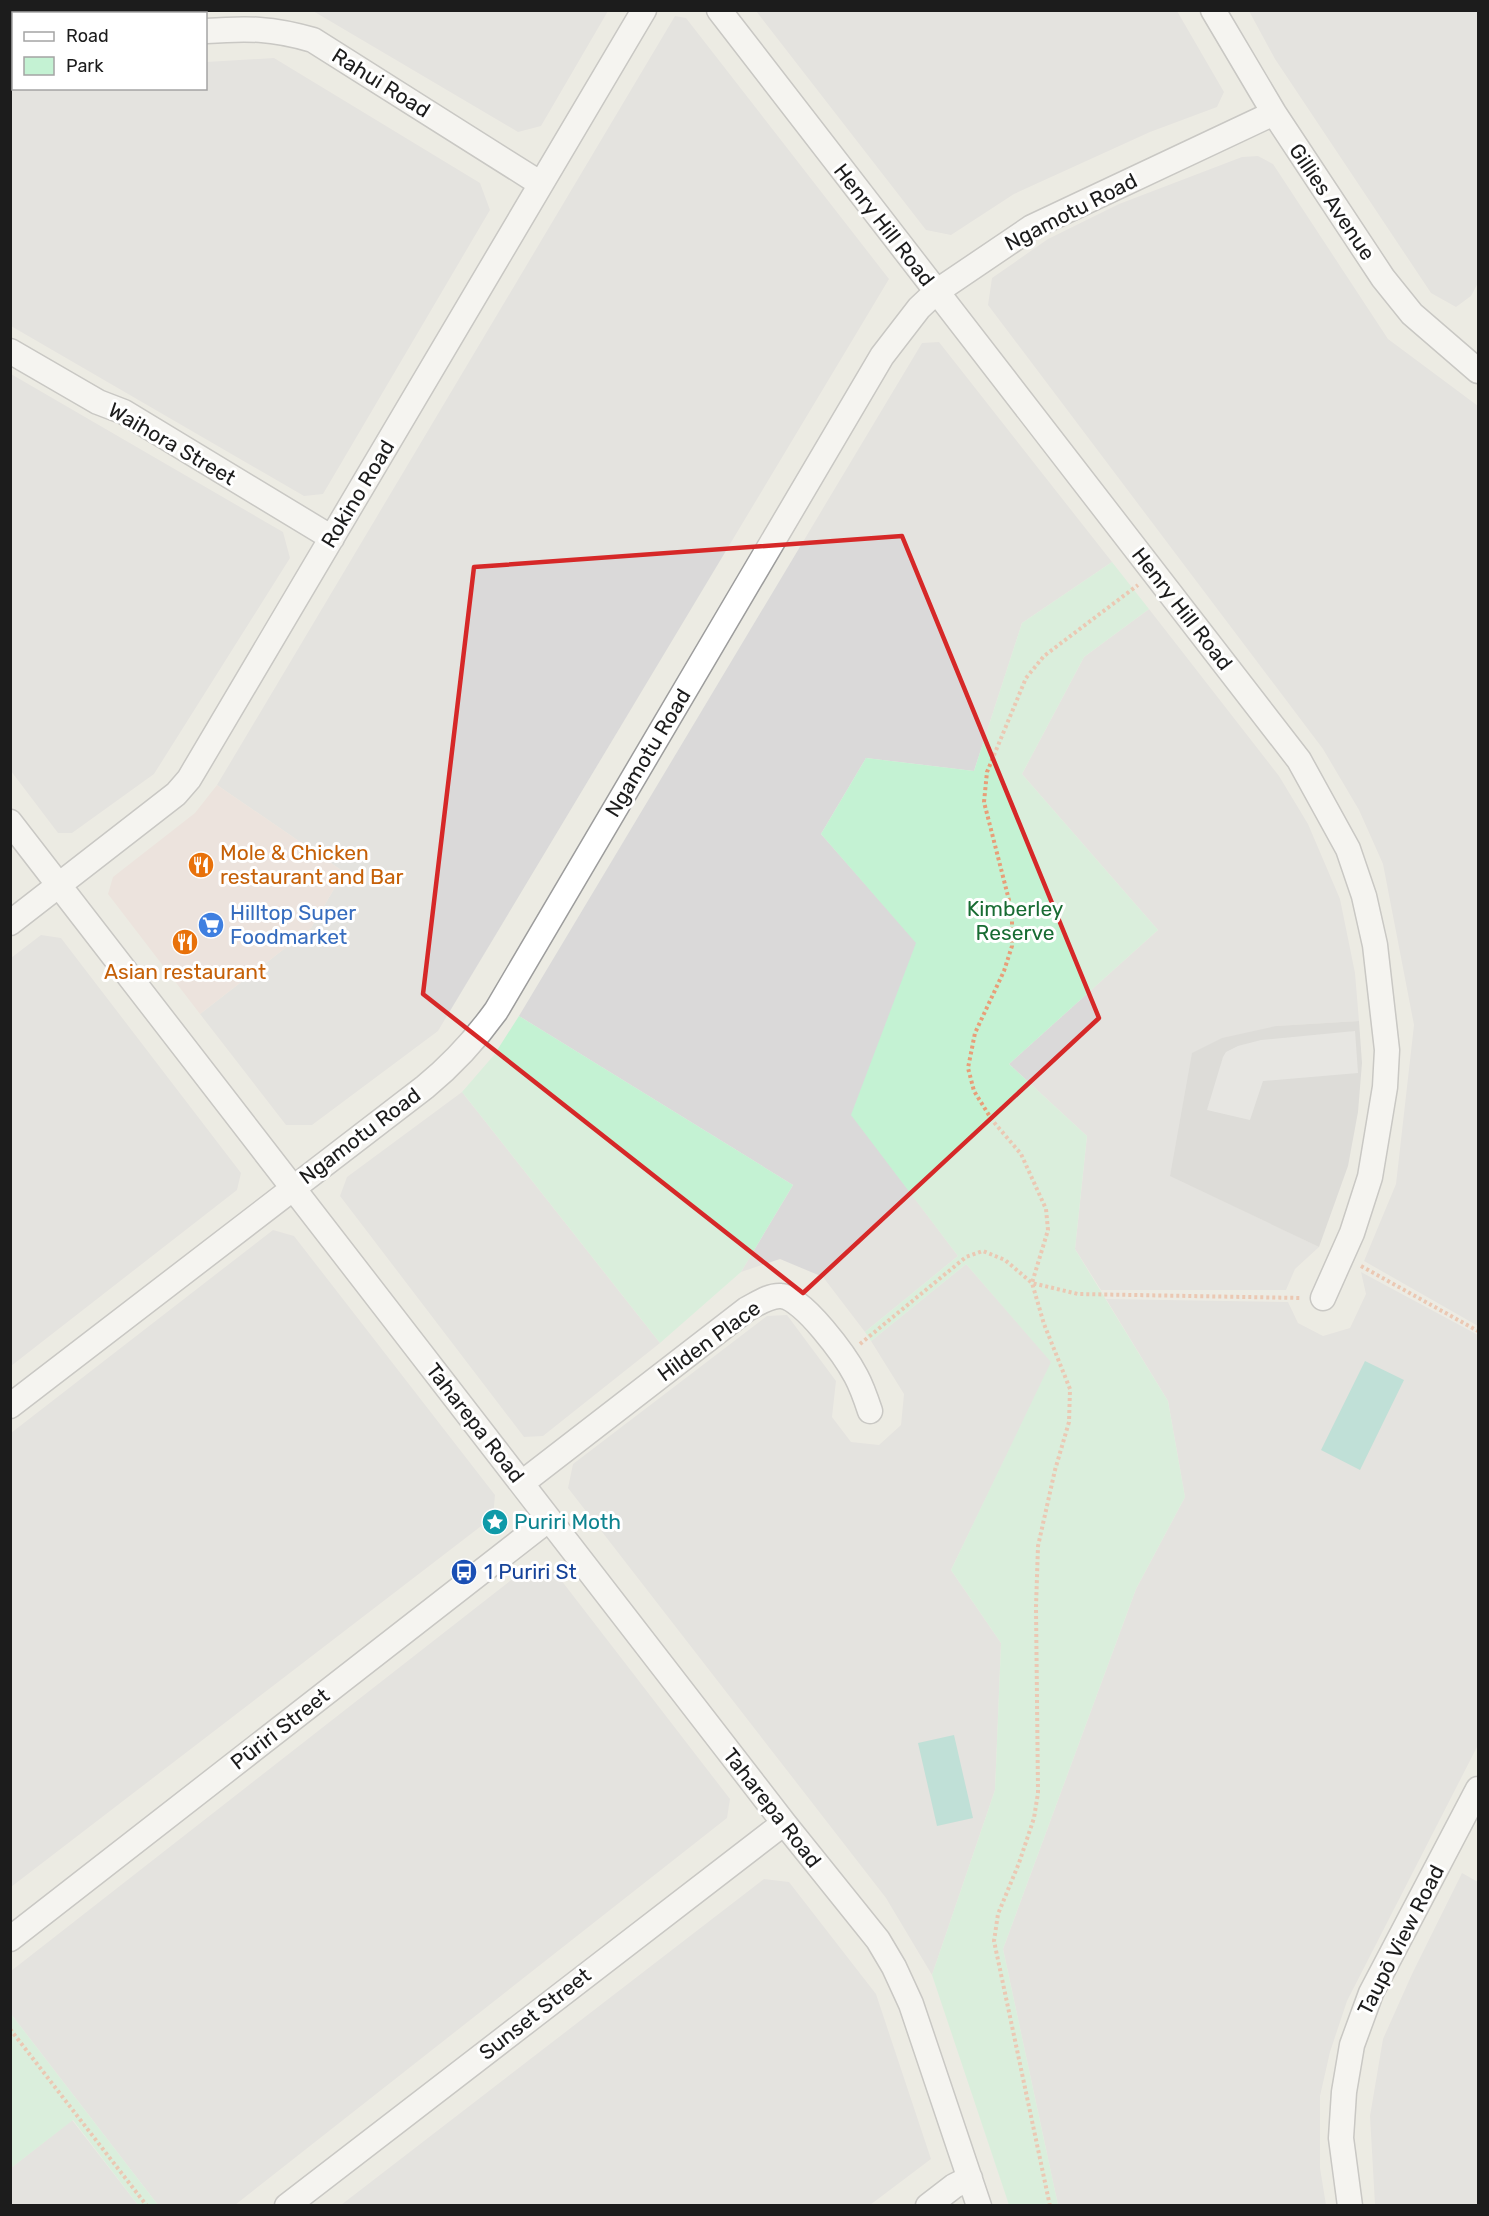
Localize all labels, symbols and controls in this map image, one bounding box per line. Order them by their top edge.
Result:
legend [12,12,207,90]
text: Road [66,25,109,47]
street label: Rahui Road [328,43,435,123]
text: Park [66,55,104,77]
street label: Gillies Avenue [1284,139,1381,265]
street label: Henry Hill Road [829,158,940,291]
street label: Ngamotu Road [1000,167,1141,256]
street label: Waihora Street [104,397,240,490]
street label: Rokino Road [316,435,400,552]
street label: Henry Hill Road [1127,542,1238,675]
street label: Ngamotu Road [599,684,696,821]
place label: Mole & Chicken restaurant and Bar [220,840,404,889]
restaurant icon: Mole & Chicken restaurant and Bar [186,850,216,880]
park label: Kimberley Reserve [967,896,1064,945]
place label: Hilltop Super Foodmarket [230,900,356,949]
supermarket icon: Hilltop Super Foodmarket [196,910,226,940]
restaurant icon: Asian restaurant [170,927,200,957]
place label: Asian restaurant [104,959,266,984]
street label: Ngamotu Road [294,1082,425,1189]
street label: Hilden Place [652,1295,765,1386]
street label: Taharepa Road [421,1358,530,1487]
place icon: Puriri Moth [480,1507,510,1537]
place label: Puriri Moth [514,1509,621,1534]
bus stop icon: 1 Puriri St [449,1557,479,1587]
place label: 1 Puriri St [484,1559,577,1584]
street label: Pūriri Street [225,1682,334,1775]
street label: Taharepa Road [718,1743,827,1872]
street label: Taupō View Road [1352,1861,1449,2019]
street label: Sunset Street [474,1962,596,2065]

